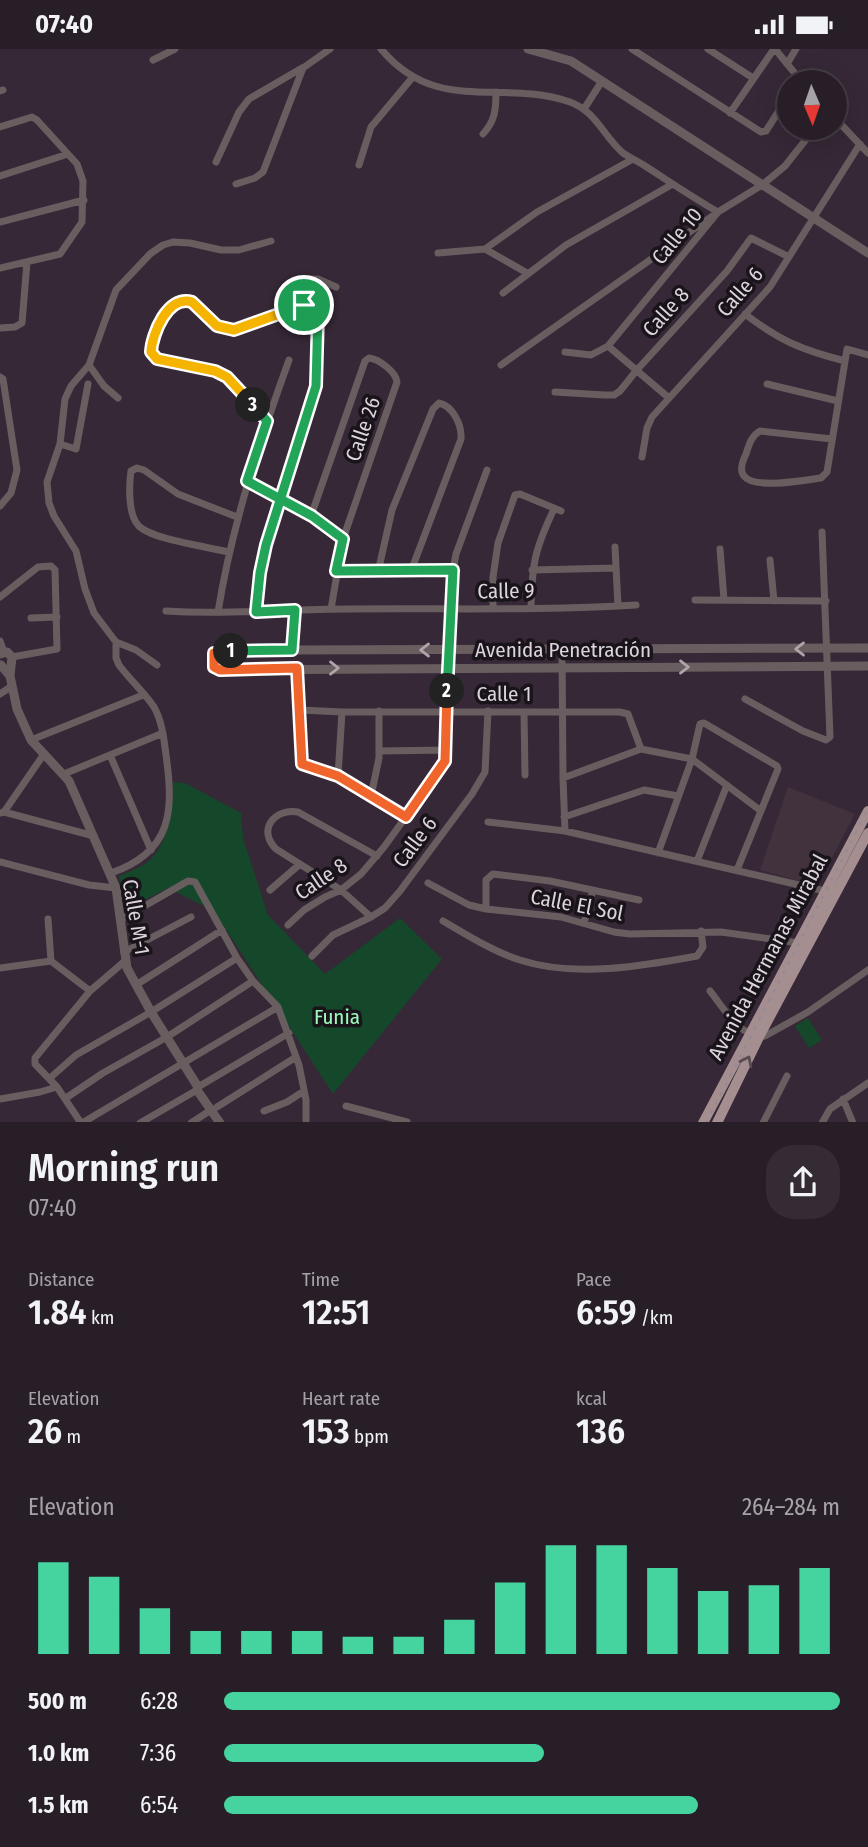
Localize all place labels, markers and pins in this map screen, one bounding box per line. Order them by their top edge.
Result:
pin [274,275,334,335]
pin: 3 [236,387,270,423]
pin: 1 [214,633,248,669]
pin: 2 [430,673,464,709]

